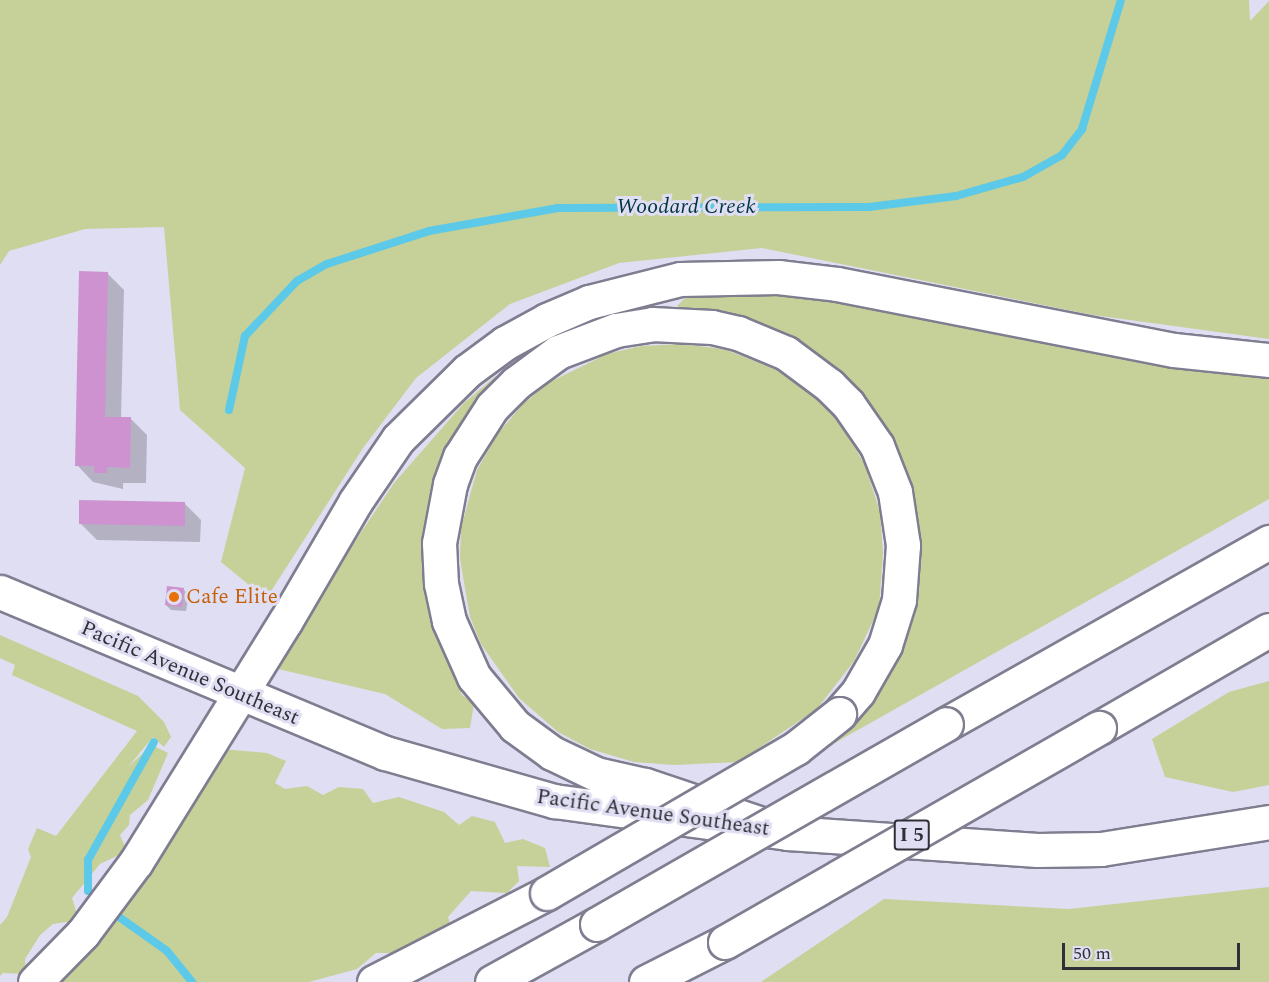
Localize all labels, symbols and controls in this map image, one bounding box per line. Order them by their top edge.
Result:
water label: Woodard Creek [616,194,756,220]
place label: Cafe Elite [186,584,278,610]
marker: Cafe Elite [167,590,181,604]
street label: Pacific Avenue Southeast [77,616,303,730]
street label: Pacific Avenue Southeast [535,784,771,842]
road number: I 5 [892,818,932,852]
scale bar [1065,931,1244,969]
text: 50 m [1073,940,1111,967]

